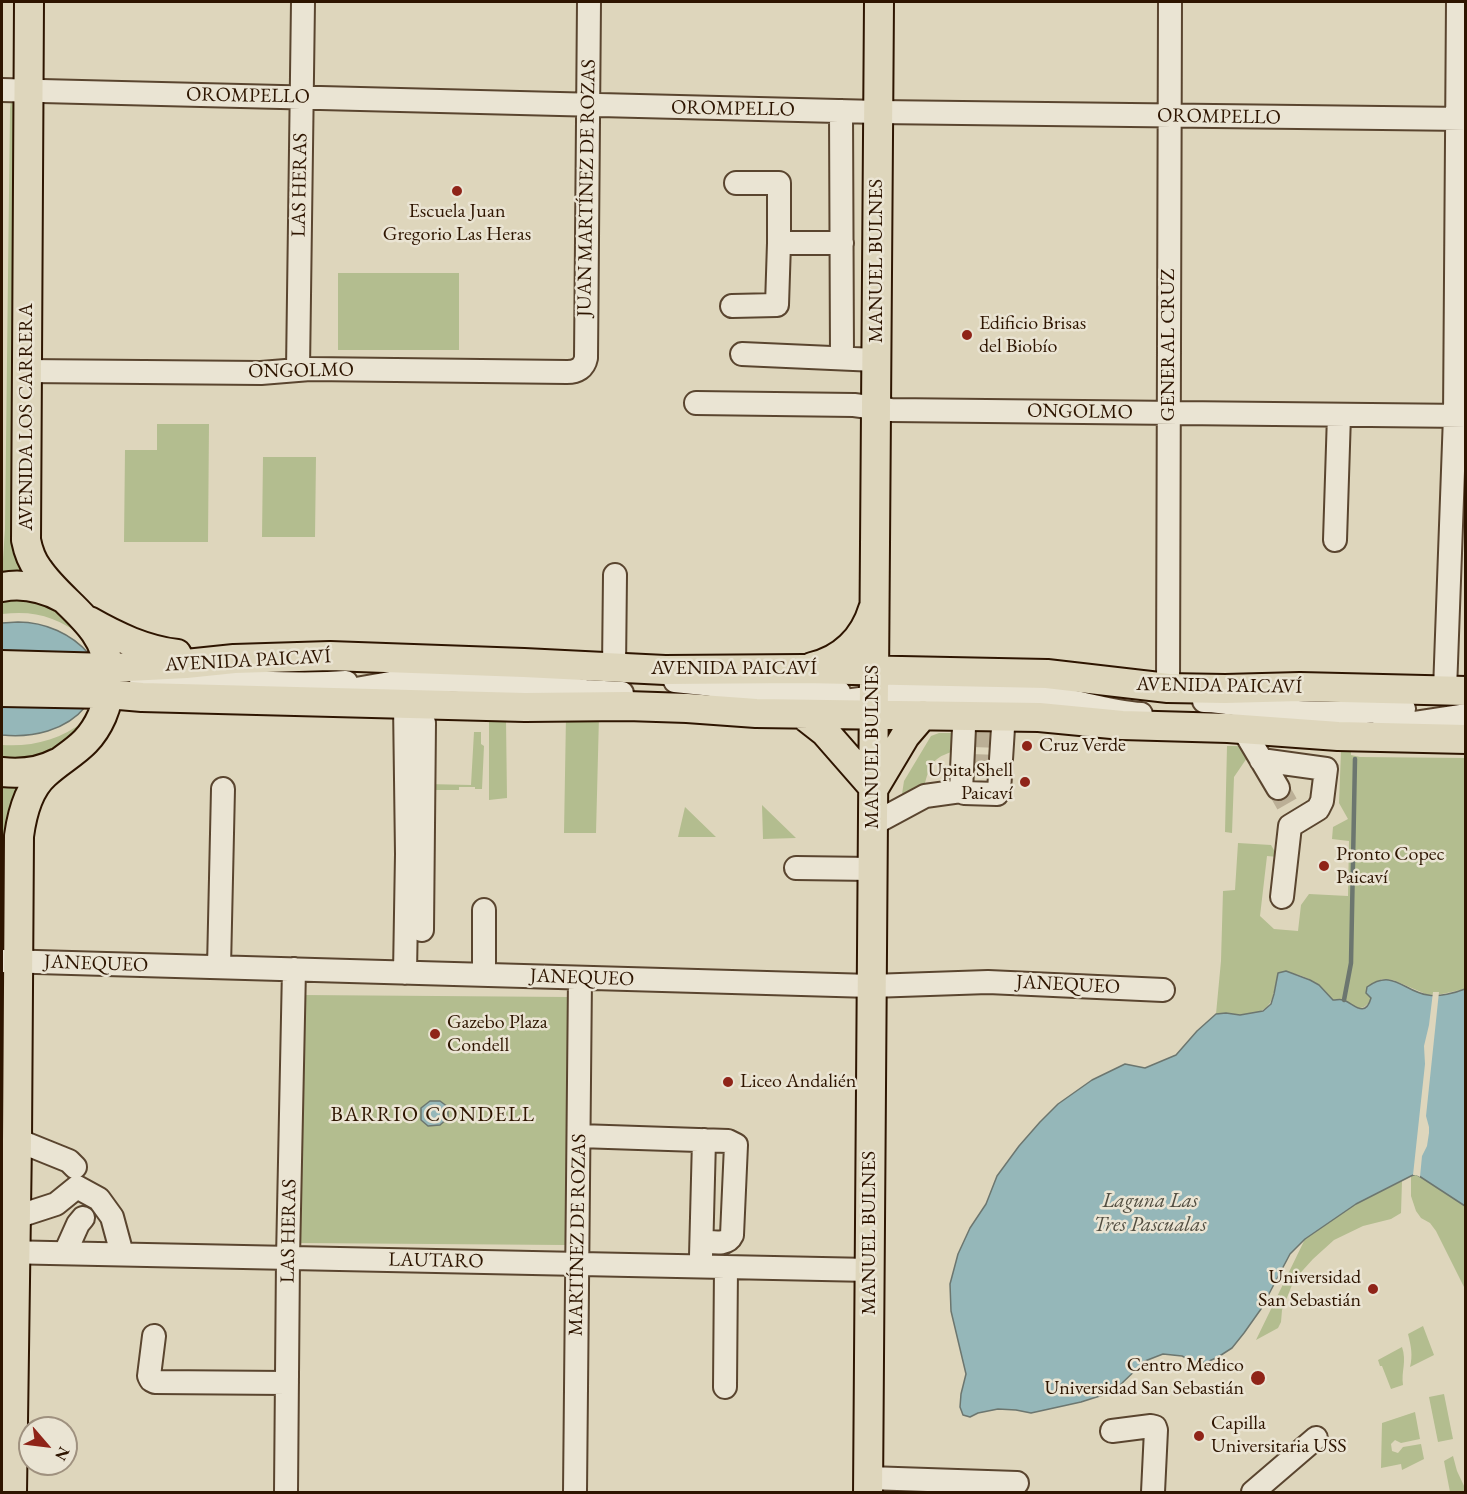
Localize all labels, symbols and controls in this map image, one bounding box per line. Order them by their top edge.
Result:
street label: JUAN MARTÍNEZ DE ROZAS [573,59,601,317]
street label: OROMPELLO [186,83,310,109]
street label: OROMPELLO [671,96,795,122]
street label: OROMPELLO [1157,104,1281,130]
street label: LAS HERAS [287,133,313,237]
street label: MANUEL BULNES [865,179,889,343]
marker: Escuela Juan Gregorio Las Heras [450,184,464,198]
place label: Escuela Juan Gregorio Las Heras [383,200,531,247]
street label: GENERAL CRUZ [1157,269,1181,421]
street label: AVENIDA LOS CARRERA [15,303,39,531]
place label: Edificio Brisas del Biobío [979,312,1086,359]
marker: Edificio Brisas del Biobío [960,328,974,342]
street label: ONGOLMO [248,358,354,384]
street label: ONGOLMO [1027,399,1133,425]
street label: AVENIDA PAICAVÍ [164,645,332,677]
street label: AVENIDA PAICAVÍ [651,657,817,681]
street label: MANUEL BULNES [861,665,885,829]
street label: AVENIDA PAICAVÍ [1136,673,1302,699]
place label: Cruz Verde [1039,734,1126,758]
marker: Cruz Verde [1020,739,1034,753]
place label: Upita Shell Paicaví [928,759,1013,806]
marker: Upita Shell Paicaví [1018,775,1032,789]
place label: Pronto Copec Paicaví [1336,843,1445,890]
marker: Pronto Copec Paicaví [1317,859,1331,873]
street label: JANEQUEO [43,950,149,978]
street label: JANEQUEO [529,964,635,992]
street label: JANEQUEO [1015,970,1121,1000]
place label: Gazebo Plaza Condell [447,1011,548,1058]
marker: Gazebo Plaza Condell [428,1027,442,1041]
place label: Liceo Andalién [740,1070,856,1094]
marker: Liceo Andalién [721,1075,735,1089]
district label: BARRIO CONDELL [331,1102,535,1128]
street label: MARTÍNEZ DE ROZAS [564,1134,592,1336]
street label: MANUEL BULNES [858,1151,882,1315]
street label: LAS HERAS [276,1179,302,1283]
water label: Laguna Las Tres Pascualas [1094,1188,1206,1238]
street label: LAUTARO [388,1248,484,1274]
place label: Universidad San Sebastián [1258,1266,1361,1313]
marker: Universidad San Sebastián [1366,1282,1380,1296]
place label: Centro Medico Universidad San Sebastián [1044,1354,1244,1401]
marker: Centro Medico Universidad San Sebastián [1249,1369,1267,1387]
place label: Capilla Universitaria USS [1211,1412,1346,1459]
north arrow [18,1416,78,1476]
marker: Capilla Universitaria USS [1192,1429,1206,1443]
text: N [50,1443,75,1464]

